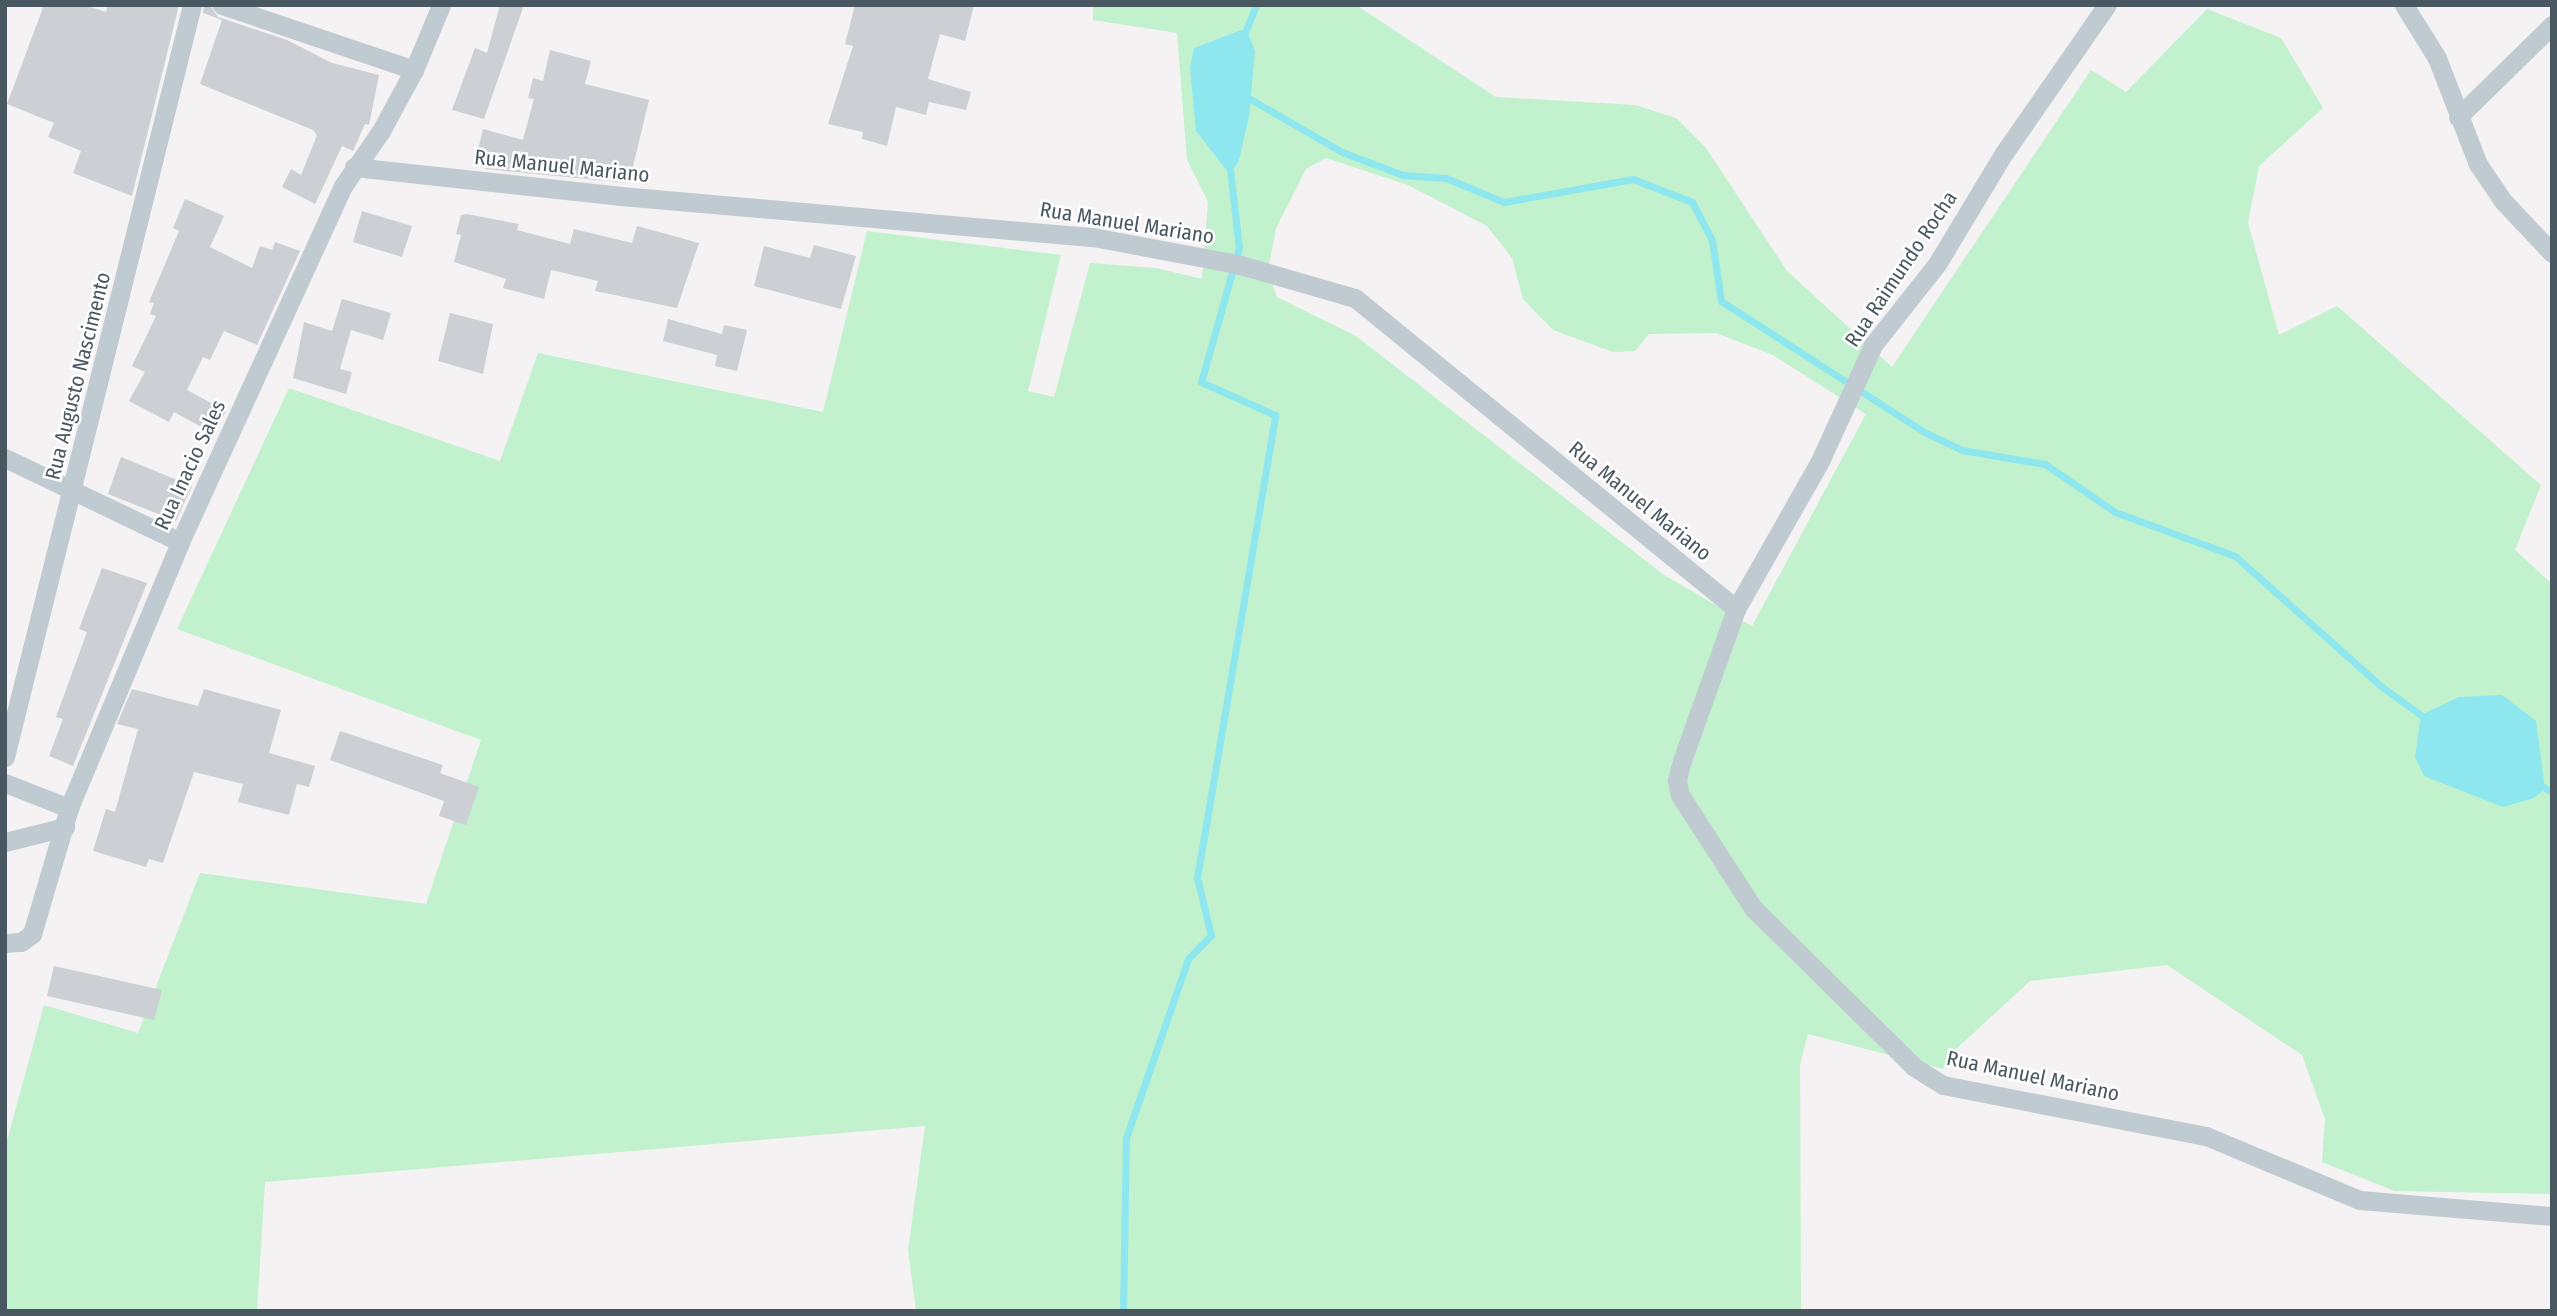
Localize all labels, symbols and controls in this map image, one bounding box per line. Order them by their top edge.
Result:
street label: Rua Manuel Mariano [473,144,651,188]
street label: Rua Raimundo Rocha [1840,186,1962,352]
street label: Rua Manuel Mariano [1038,197,1216,249]
street label: Rua Augusto Nascimento [40,270,116,482]
street label: Rua Inacio Sales [149,396,231,534]
street label: Rua Manuel Mariano [1564,436,1716,566]
street label: Rua Manuel Mariano [1944,1045,2122,1107]

